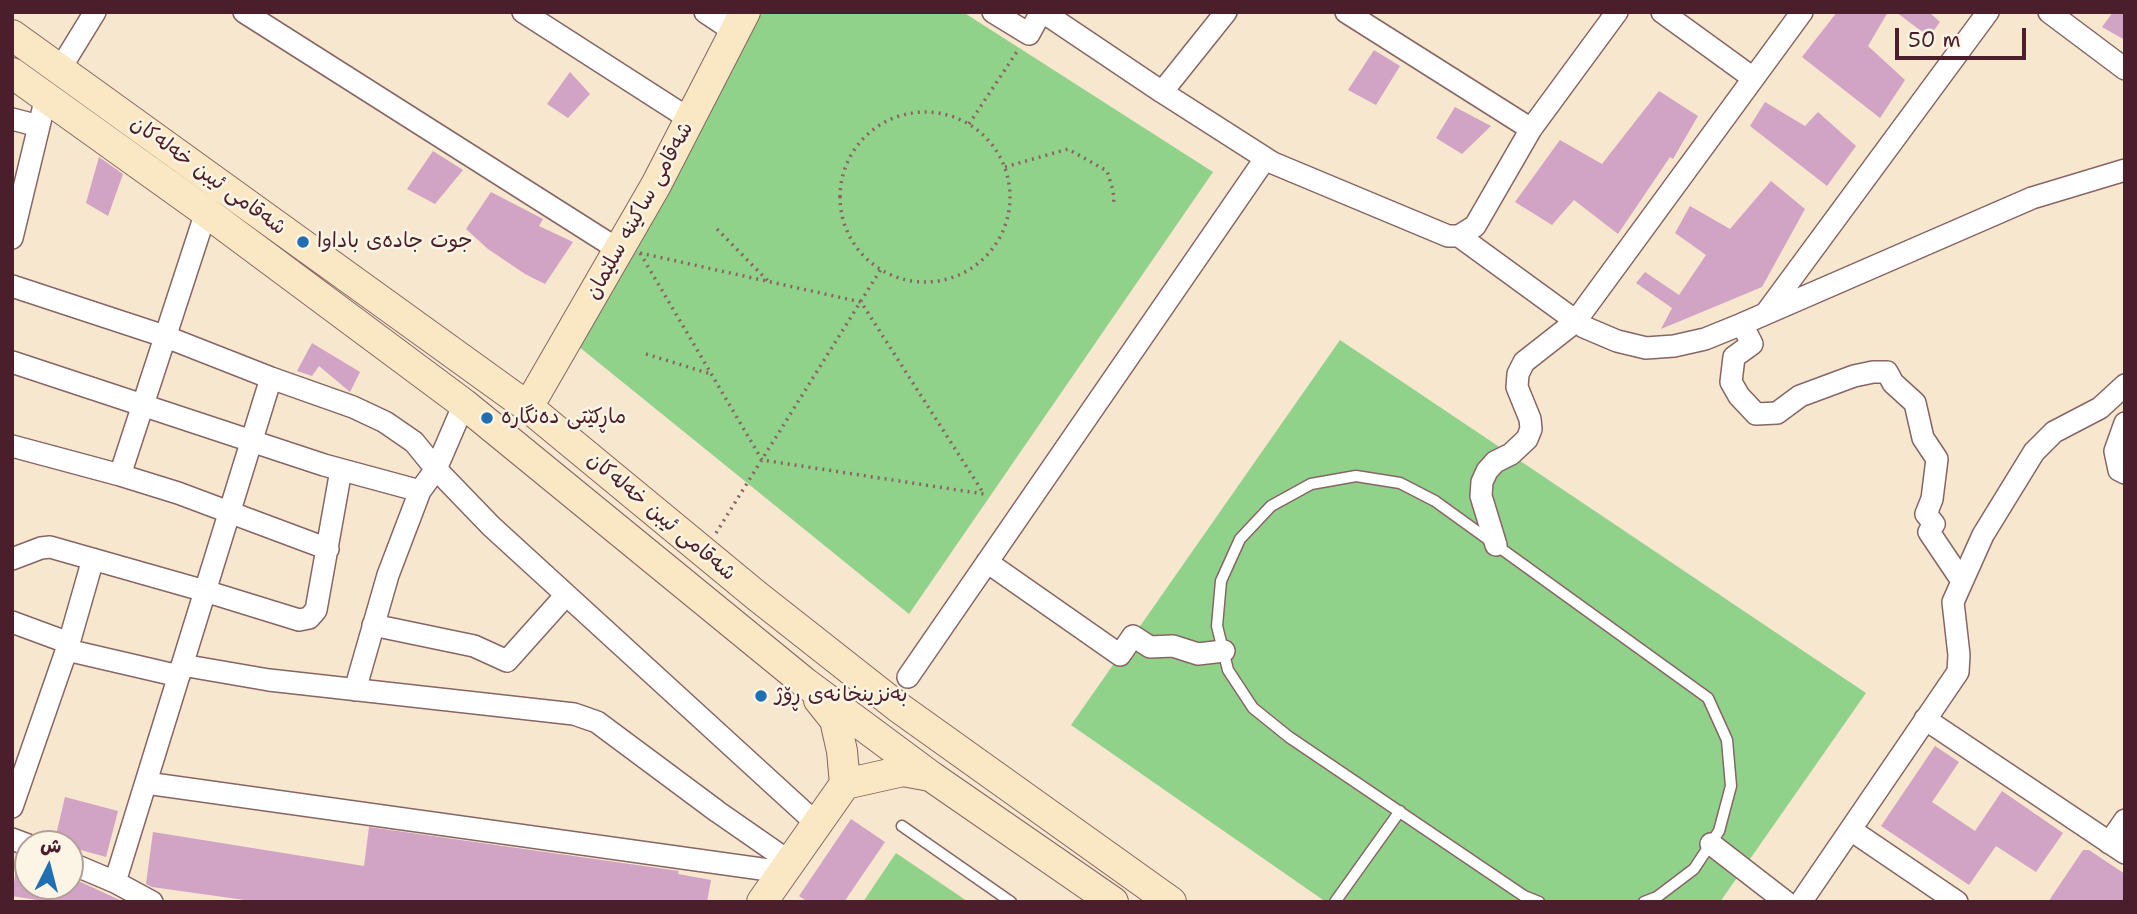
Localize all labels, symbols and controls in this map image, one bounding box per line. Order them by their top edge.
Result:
scale bar [1899,14,2030,58]
text: 50 m [1908,26,1961,54]
street label: شەقامی ئیبن خەلەکان [125,111,291,241]
street label: شەقامی ساکینە سلێمان [581,118,699,304]
place label: جوت جادەی باداوا [317,229,473,255]
marker: جوت جادەی باداوا [295,234,311,250]
place label: ماڕكێتی دەنگارە [501,405,626,431]
marker: ماڕكێتی دەنگارە [479,410,495,426]
street label: شەقامی ئیبن خەلەکان [581,447,741,587]
place label: بەنزینخانەی ڕۆژ [775,683,908,709]
marker: بەنزینخانەی ڕۆژ [753,688,769,704]
north arrow [14,830,84,900]
text: ش [39,832,63,859]

